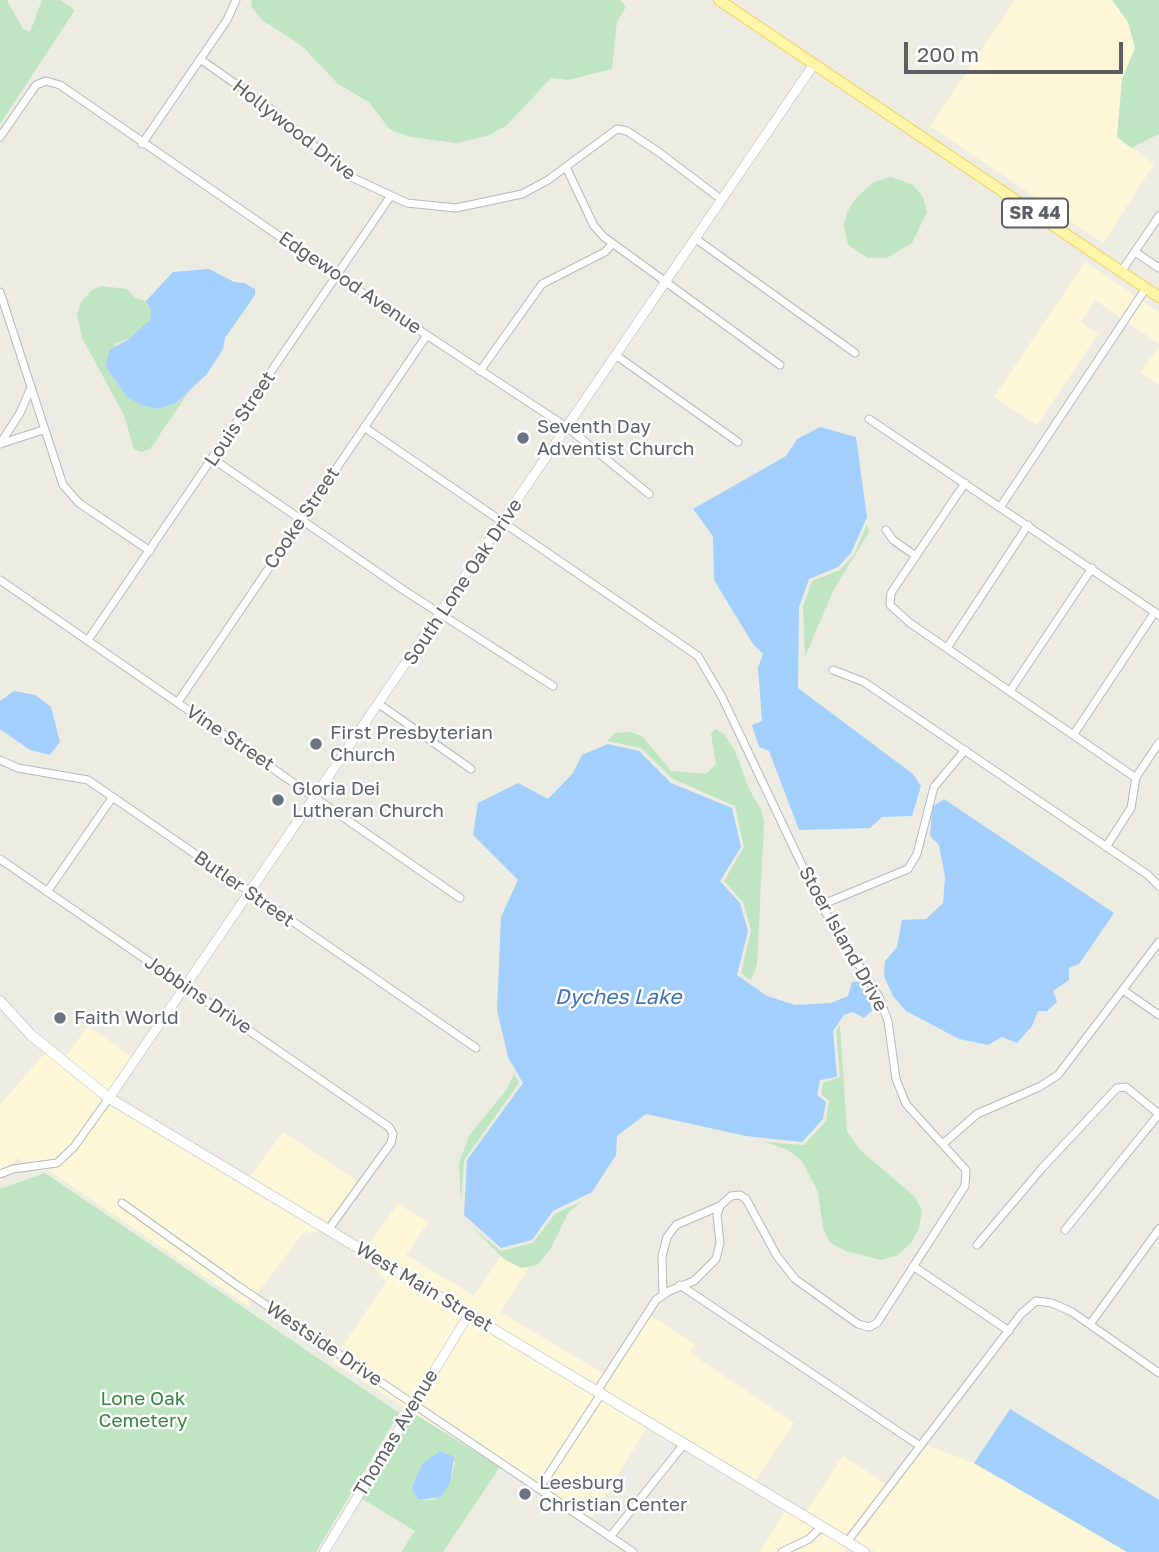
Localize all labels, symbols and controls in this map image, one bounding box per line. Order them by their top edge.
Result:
scale bar [907,28,1126,72]
text: 200 m [917,41,979,67]
street label: Hollywood Drive [228,75,360,185]
road number: SR 44 [1002,198,1068,228]
street label: Edgewood Avenue [274,227,426,339]
street label: Louis Street [200,367,280,471]
place label: Seventh Day Adventist Church [537,416,694,460]
marker: Seventh Day Adventist Church [515,430,531,446]
street label: Cooke Street [260,463,344,573]
street label: South Lone Oak Drive [399,494,527,670]
street label: Vine Street [182,700,278,776]
place label: First Presbyterian Church [330,722,493,766]
marker: First Presbyterian Church [308,736,324,752]
place label: Gloria Dei Lutheran Church [292,778,444,822]
marker: Gloria Dei Lutheran Church [270,792,286,808]
street label: Butler Street [189,846,299,932]
street label: Stoer Island Drive [794,863,892,1015]
street label: Jobbins Drive [140,951,256,1039]
water label: Dyches Lake [555,984,681,1010]
place label: Faith World [74,1007,179,1029]
marker: Faith World [52,1010,68,1026]
street label: West Main Street [351,1237,497,1337]
street label: Westside Drive [261,1297,387,1391]
street label: Thomas Avenue [349,1365,443,1501]
park label: Lone Oak Cemetery [98,1388,188,1432]
place label: Leesburg Christian Center [539,1472,688,1516]
marker: Leesburg Christian Center [517,1486,533,1502]

